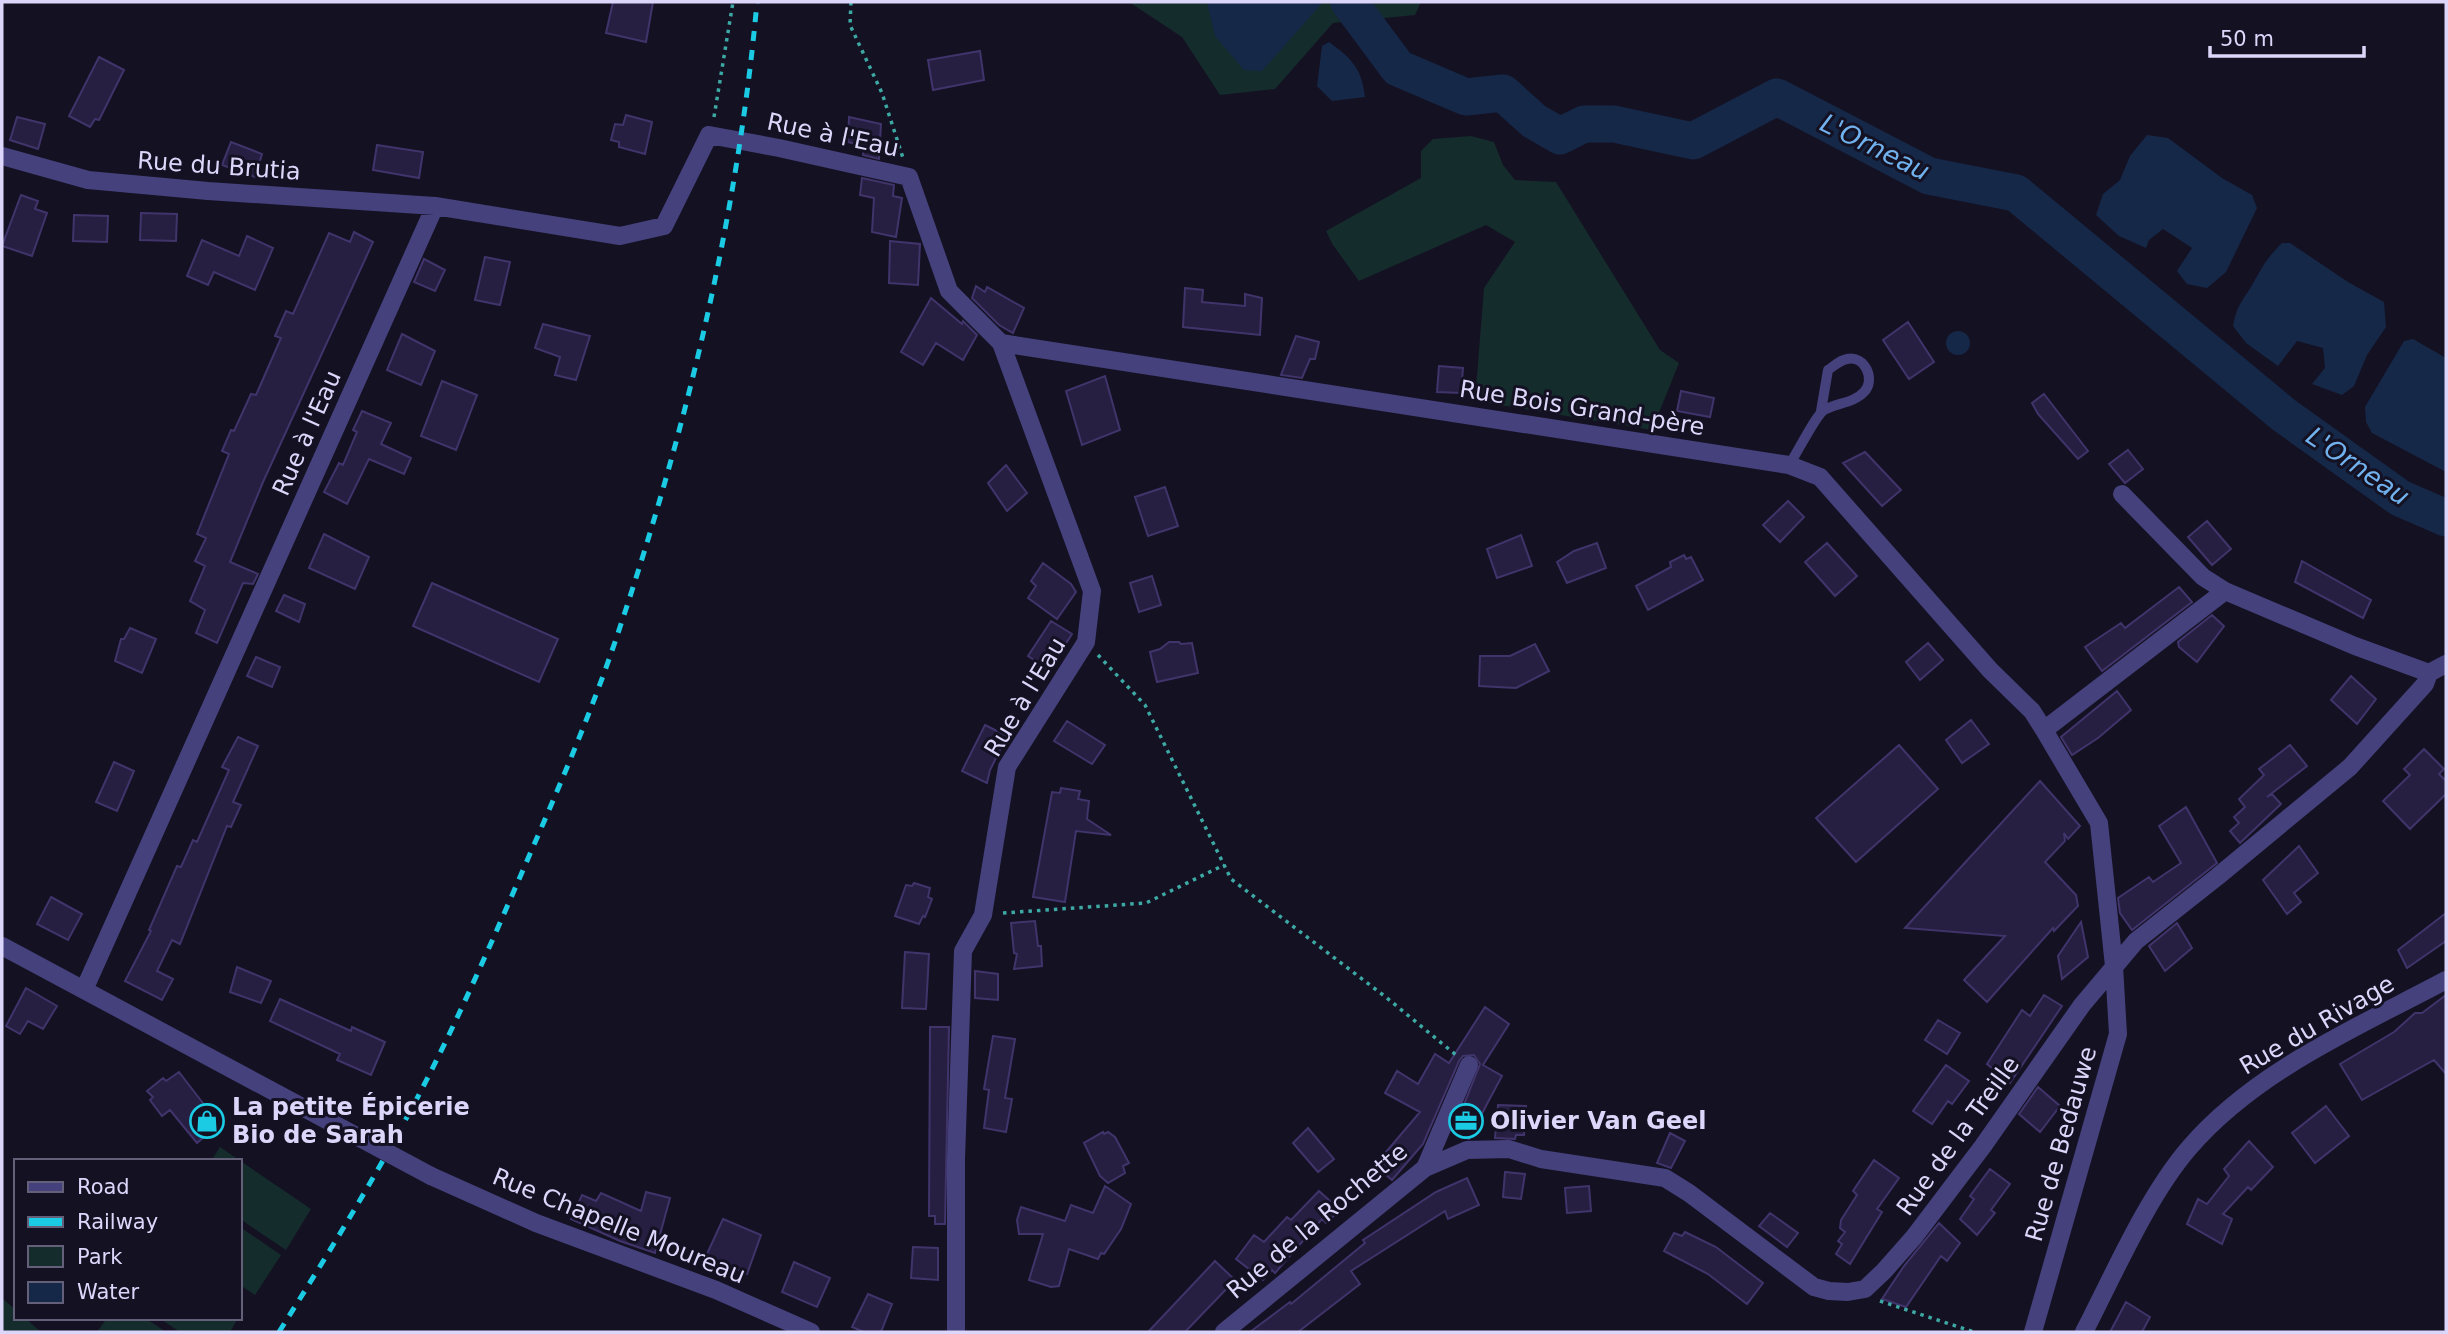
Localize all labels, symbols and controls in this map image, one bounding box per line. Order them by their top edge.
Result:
scale bar [2210,14,2364,58]
text: 50 m [2220,27,2274,51]
street label: Rue à l'Eau [765,107,901,163]
water label: L'Orneau [1816,108,1934,186]
street label: Rue du Brutia [136,146,302,186]
street label: Rue à l'Eau [267,366,347,500]
street label: Rue Bois Grand-père [1458,375,1706,441]
water label: L'Orneau [2301,421,2415,511]
street label: Rue à l'Eau [979,632,1071,762]
street label: Rue du Rivage [2235,969,2399,1081]
street label: Rue de Bedauwe [2020,1043,2102,1245]
street label: Rue de la Treille [1891,1051,2025,1221]
place label: La petite Épicerie Bio de Sarah [232,1092,470,1149]
shop icon: La petite Épicerie Bio de Sarah [188,1102,226,1140]
office icon: Olivier Van Geel [1447,1102,1485,1140]
place label: Olivier Van Geel [1490,1107,1707,1135]
street label: Rue de la Rochette [1221,1137,1413,1305]
legend [14,1159,242,1320]
street label: Rue Chapelle Moureau [488,1162,750,1290]
text: Road [77,1175,130,1199]
text: Railway [77,1210,158,1234]
text: Park [77,1245,123,1269]
text: Water [77,1280,139,1304]

